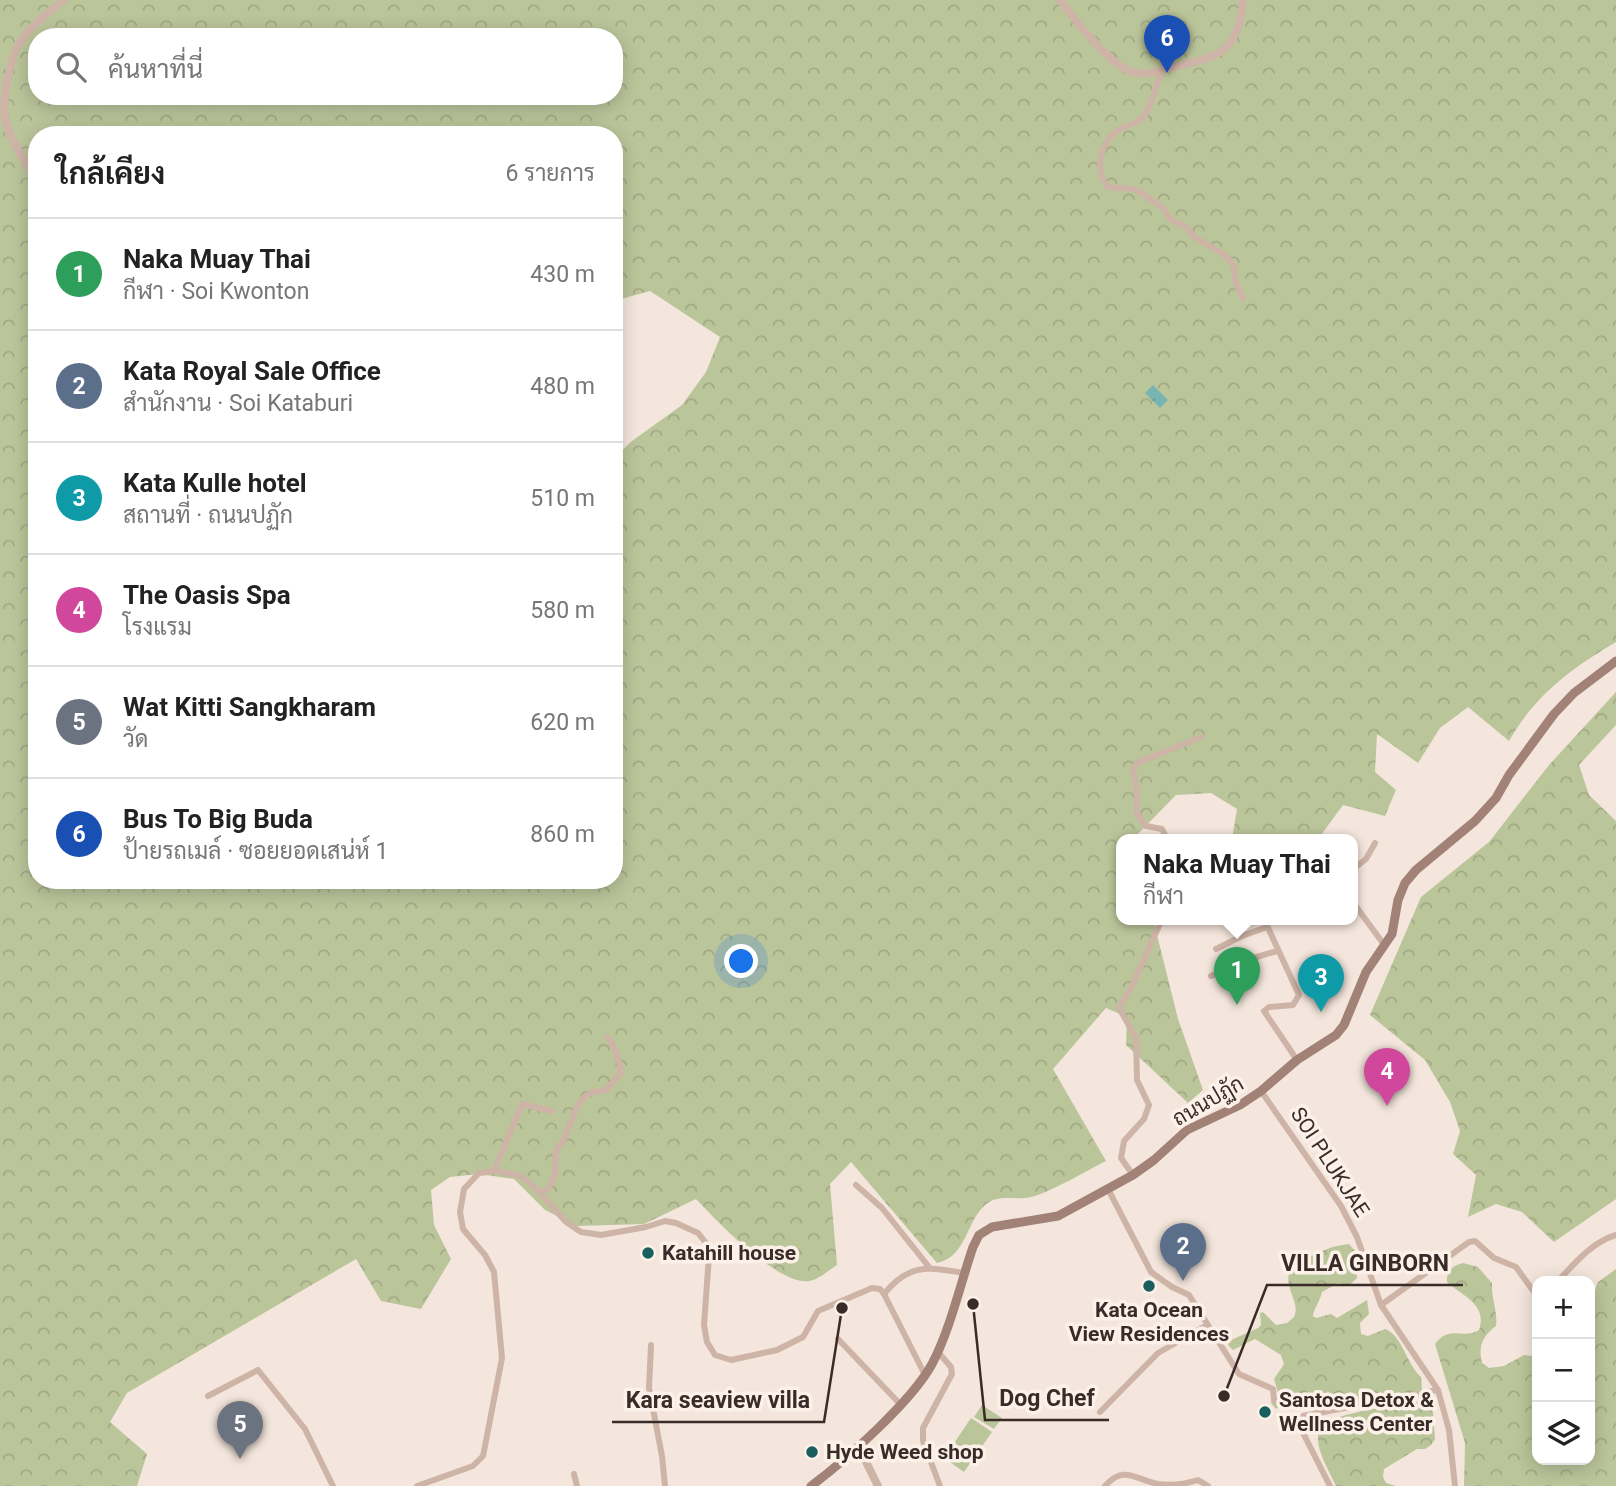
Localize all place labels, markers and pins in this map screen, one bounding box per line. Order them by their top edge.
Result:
pin: 6 [1144,15,1190,73]
pin: 1 [1214,947,1260,1005]
pin: 3 [1298,954,1344,1012]
pin: 4 [1364,1048,1410,1106]
pin: 2 [1160,1223,1206,1281]
place label: Katahill house [662,1241,796,1265]
callout: VILLA GINBORN [1267,1241,1463,1285]
marker: Katahill house [640,1245,656,1261]
marker: Kata Ocean View Residences [1141,1278,1157,1294]
place label: Kata Ocean View Residences [1069,1298,1229,1346]
callout: Dog Chef [985,1376,1109,1420]
callout: Kara seaview villa [612,1378,824,1422]
place label: Santosa Detox & Wellness Center [1279,1388,1434,1436]
pin: 5 [217,1401,263,1459]
marker: Santosa Detox & Wellness Center [1257,1404,1273,1420]
place label: Hyde Weed shop [826,1440,984,1464]
marker: Hyde Weed shop [804,1444,820,1460]

